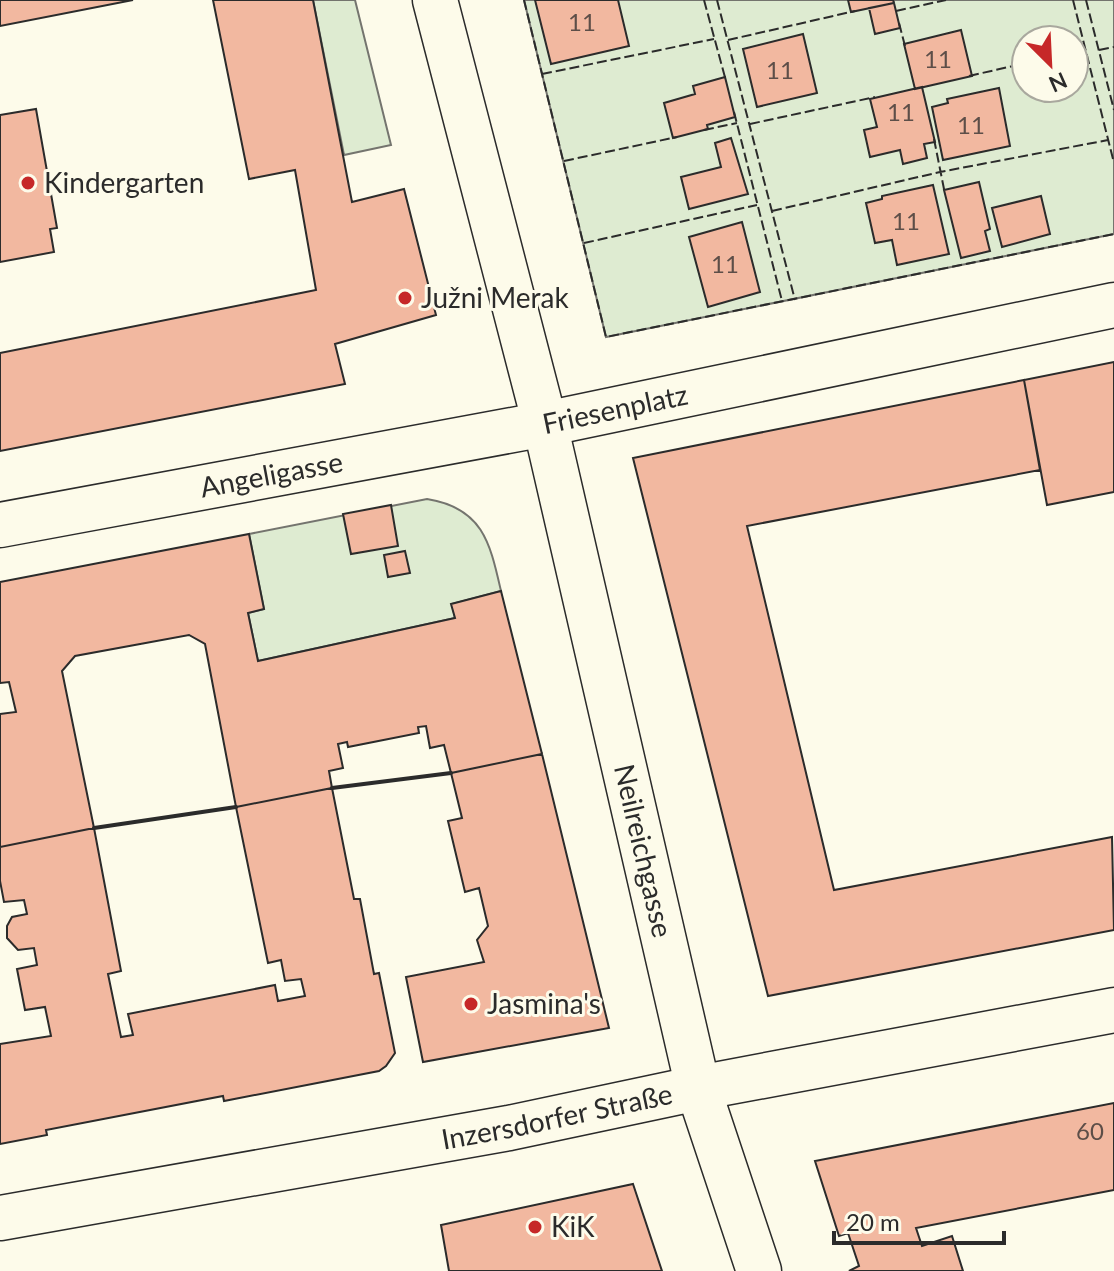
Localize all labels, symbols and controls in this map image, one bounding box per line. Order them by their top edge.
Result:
house number: 11 [568,7,596,36]
north arrow [1010,24,1090,104]
house number: 11 [924,44,952,73]
house number: 11 [766,55,794,84]
text: N [1045,67,1072,99]
house number: 11 [887,97,915,126]
house number: 11 [957,110,985,139]
place label: Kindergarten [44,165,204,199]
marker: Kindergarten [19,174,37,192]
house number: 11 [892,206,920,235]
house number: 11 [711,249,739,278]
place label: Južni Merak [421,280,569,314]
marker: Južni Merak [396,289,414,307]
street label: Friesenplatz [539,377,691,440]
street label: Angeligasse [197,444,345,504]
street label: Neilreichgasse [608,761,681,941]
place label: Jasmina's [487,986,601,1020]
marker: Jasmina's [462,995,480,1013]
street label: Inzersdorfer Straße [439,1076,675,1156]
house number: 60 [1076,1116,1104,1145]
scale bar [834,1195,1004,1245]
text: 20 m [846,1207,900,1236]
place label: KiK [551,1209,595,1243]
marker: KiK [526,1218,544,1236]

